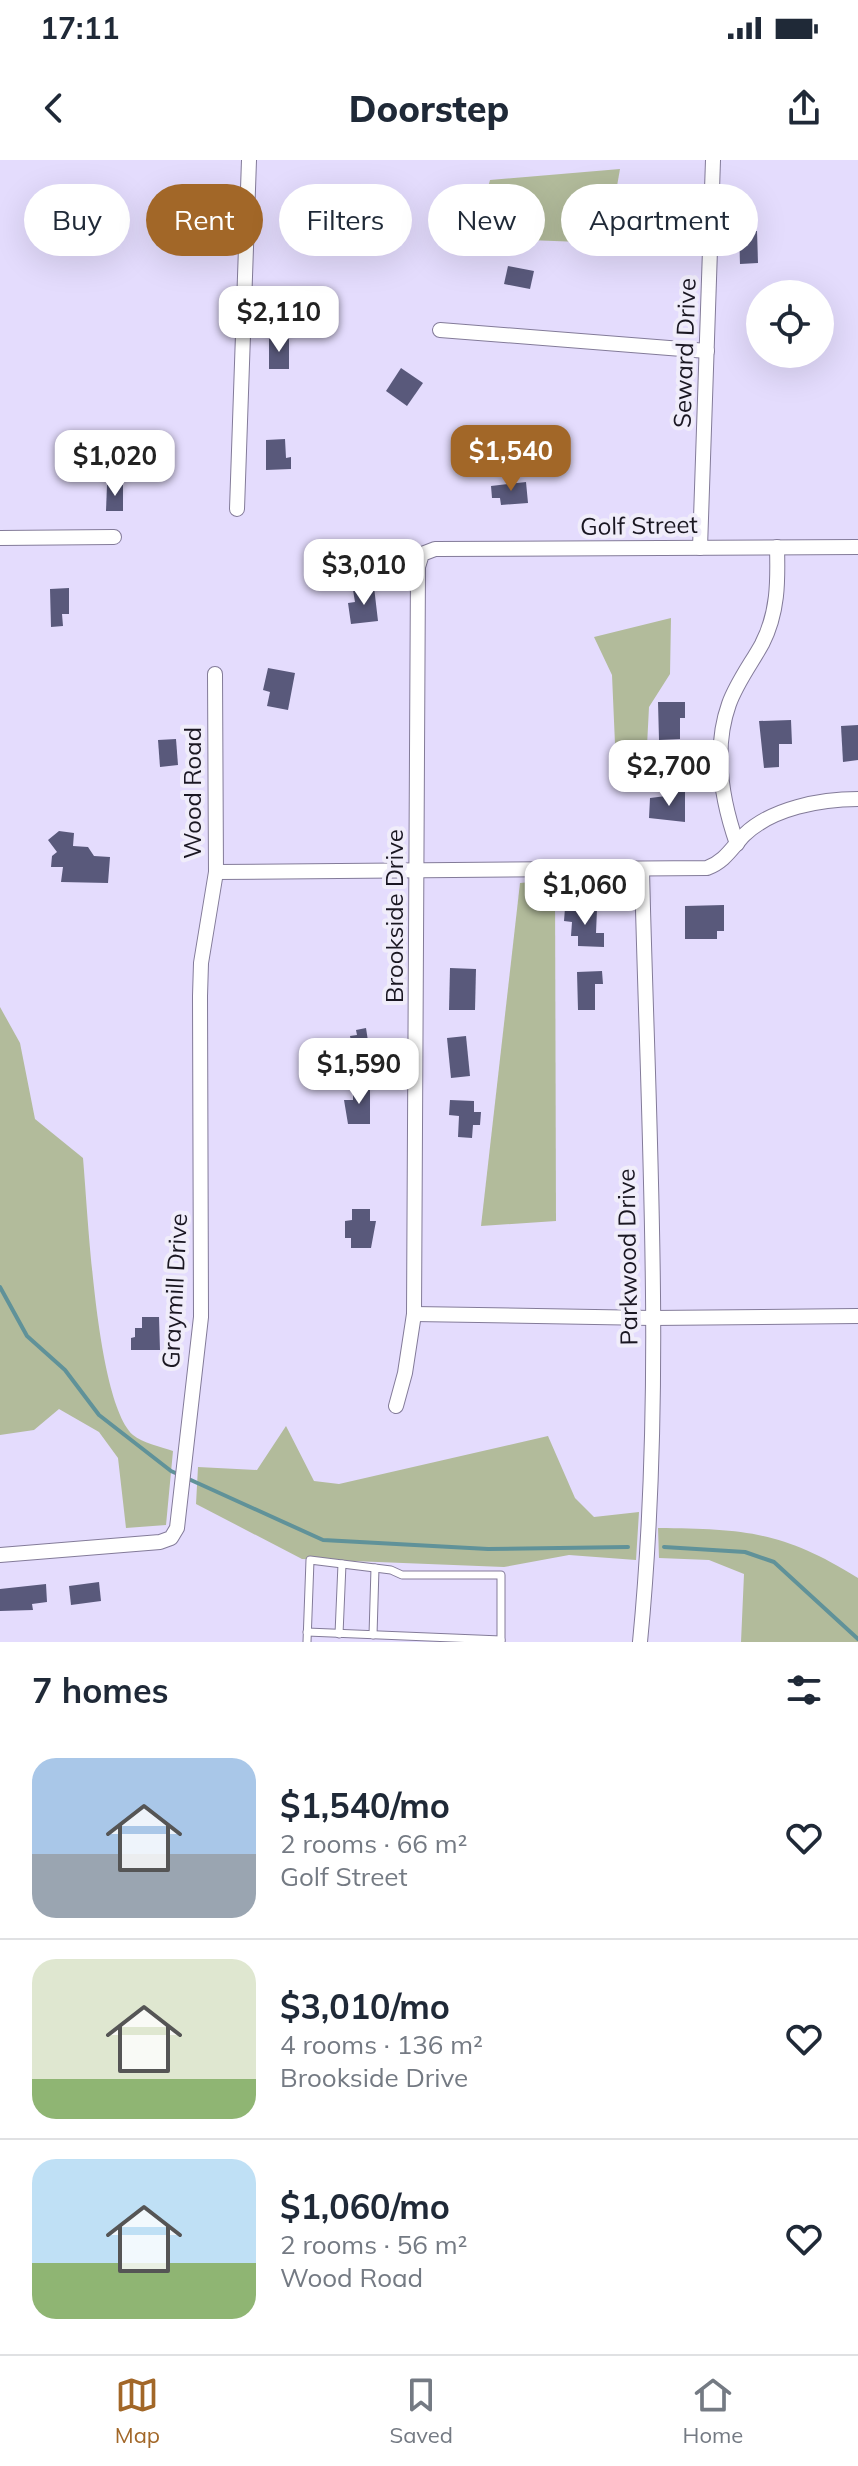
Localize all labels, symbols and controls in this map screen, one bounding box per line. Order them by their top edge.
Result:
text: 17:11 [40,9,119,47]
icon: back [32,86,76,130]
text: Doorstep [349,86,509,131]
icon: share [782,86,826,130]
chip: Buy [24,184,130,256]
chip: Rent [146,184,263,256]
chip: Filters [279,184,412,256]
chip: New [428,184,545,256]
chip: Apartment [561,184,758,256]
street label: Seward Drive [666,277,702,428]
map controls [746,280,834,368]
button: locate [746,280,834,368]
pin: $2,110 [214,286,344,354]
text: $2,110 [237,295,321,328]
pin: $1,540 [446,425,576,493]
pin: $1,020 [50,430,180,498]
text: $1,540 [469,434,553,467]
text: $1,020 [73,439,157,472]
street label: Golf Street [580,509,698,541]
pin: $3,010 [299,539,429,607]
text: $3,010 [322,548,406,581]
street label: Wood Road [177,727,207,859]
pin: $2,700 [604,740,734,808]
text: $2,700 [627,749,711,782]
street label: Brookside Drive [379,829,409,1003]
pin: $1,060 [520,859,650,927]
text: $1,060 [543,868,627,901]
pin: $1,590 [294,1038,424,1106]
text: $1,590 [317,1047,401,1080]
street label: Parkwood Drive [610,1168,644,1346]
street label: Graymill Drive [155,1212,193,1369]
icon: filters [782,1668,826,1712]
text: 7 homes [32,1669,169,1712]
text: $1,540/mo [280,1784,450,1827]
icon: home [96,1790,192,1886]
icon: heart [782,1816,826,1860]
text: 2 rooms · 66 m² [280,1827,467,1860]
text: Golf Street [280,1860,408,1893]
text: $3,010/mo [280,1985,450,2028]
icon: home [96,1991,192,2087]
icon: heart [782,2017,826,2061]
text: 4 rooms · 136 m² [280,2028,483,2061]
text: Brookside Drive [280,2061,468,2094]
text: $1,060/mo [280,2185,450,2228]
icon: home [96,2191,192,2287]
icon: heart [782,2217,826,2261]
text: 2 rooms · 56 m² [280,2228,467,2261]
text: Wood Road [280,2261,423,2294]
tab: Map [115,2373,160,2449]
tab: Saved [390,2373,453,2449]
tab: Home [683,2373,743,2449]

